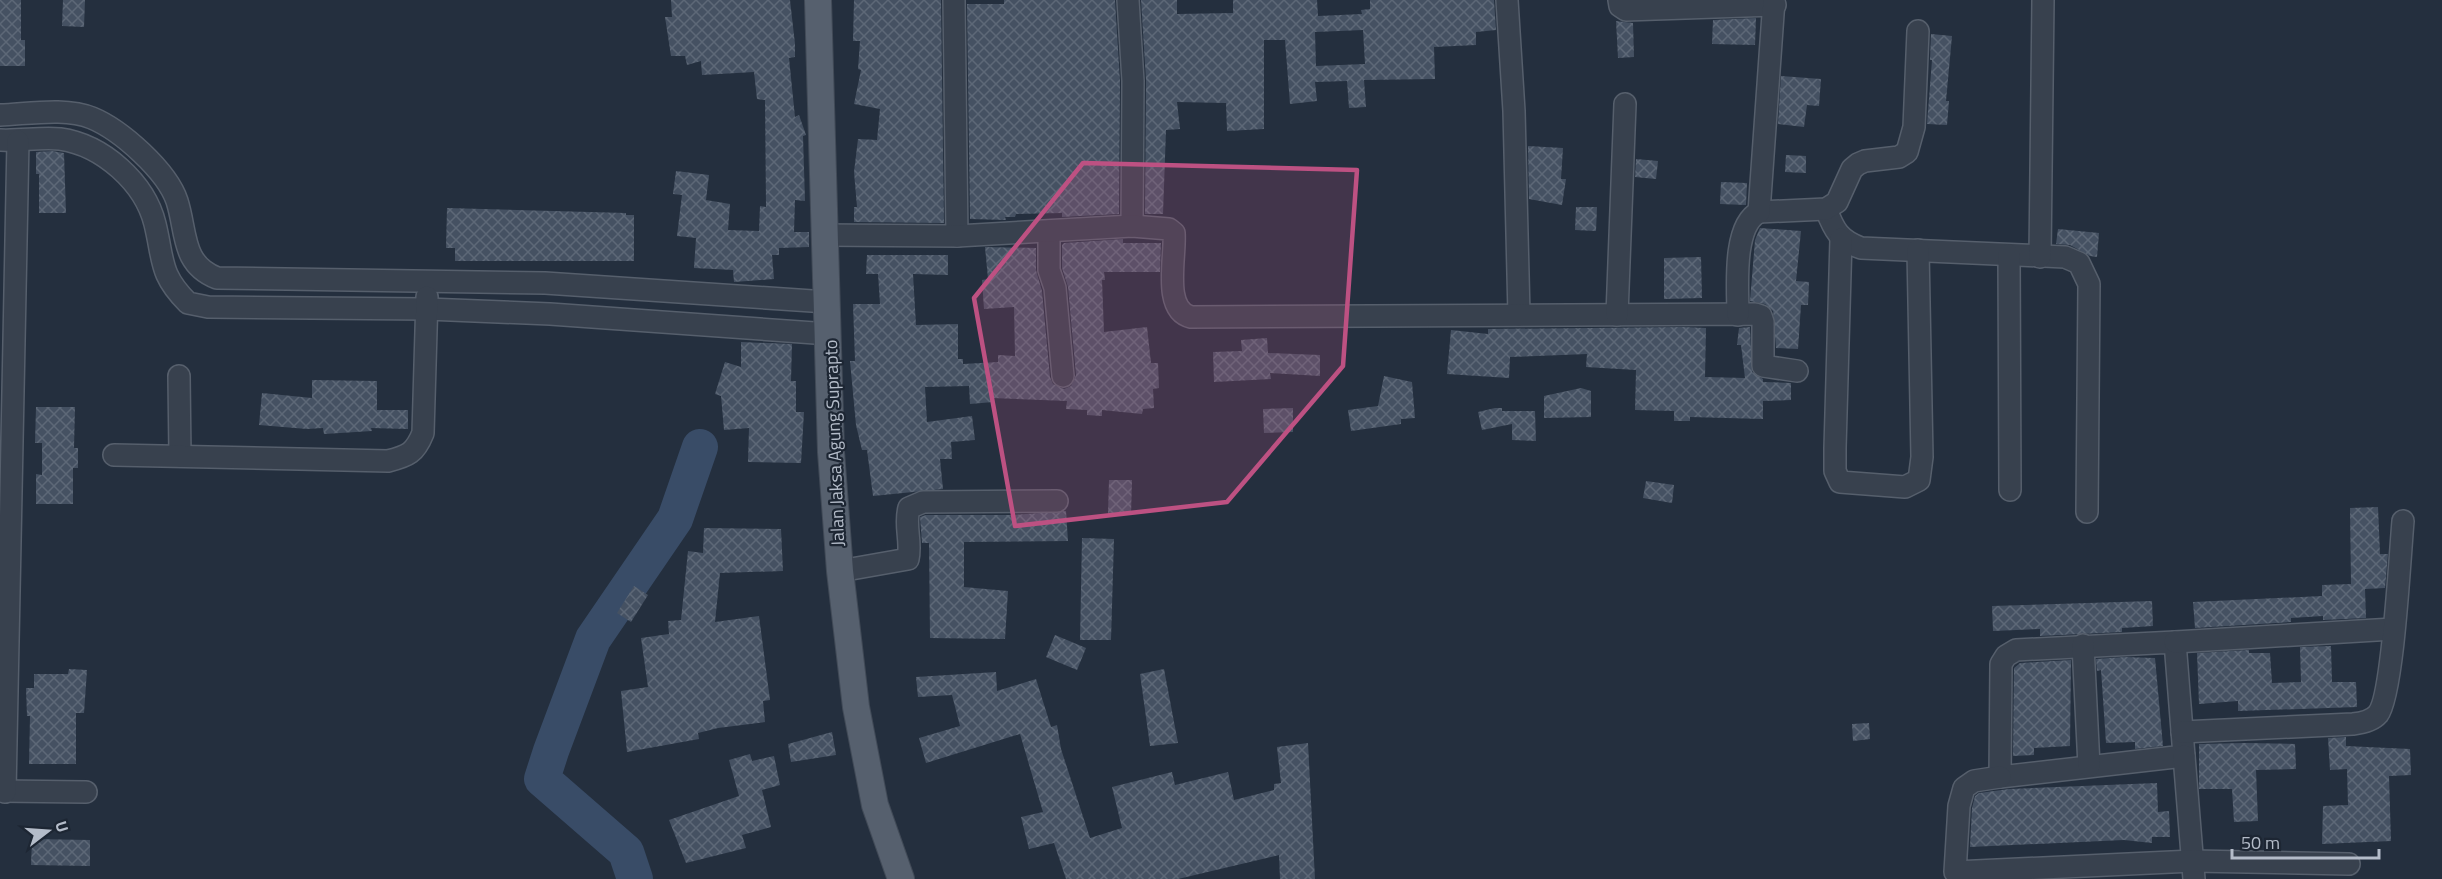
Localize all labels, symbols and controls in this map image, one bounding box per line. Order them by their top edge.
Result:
street label: Jalan Jaksa Agung Suprapto [817,339,851,547]
north arrow [18,801,78,861]
text: U [49,818,75,835]
scale bar [2232,822,2379,860]
text: 50 m [2241,829,2280,856]

